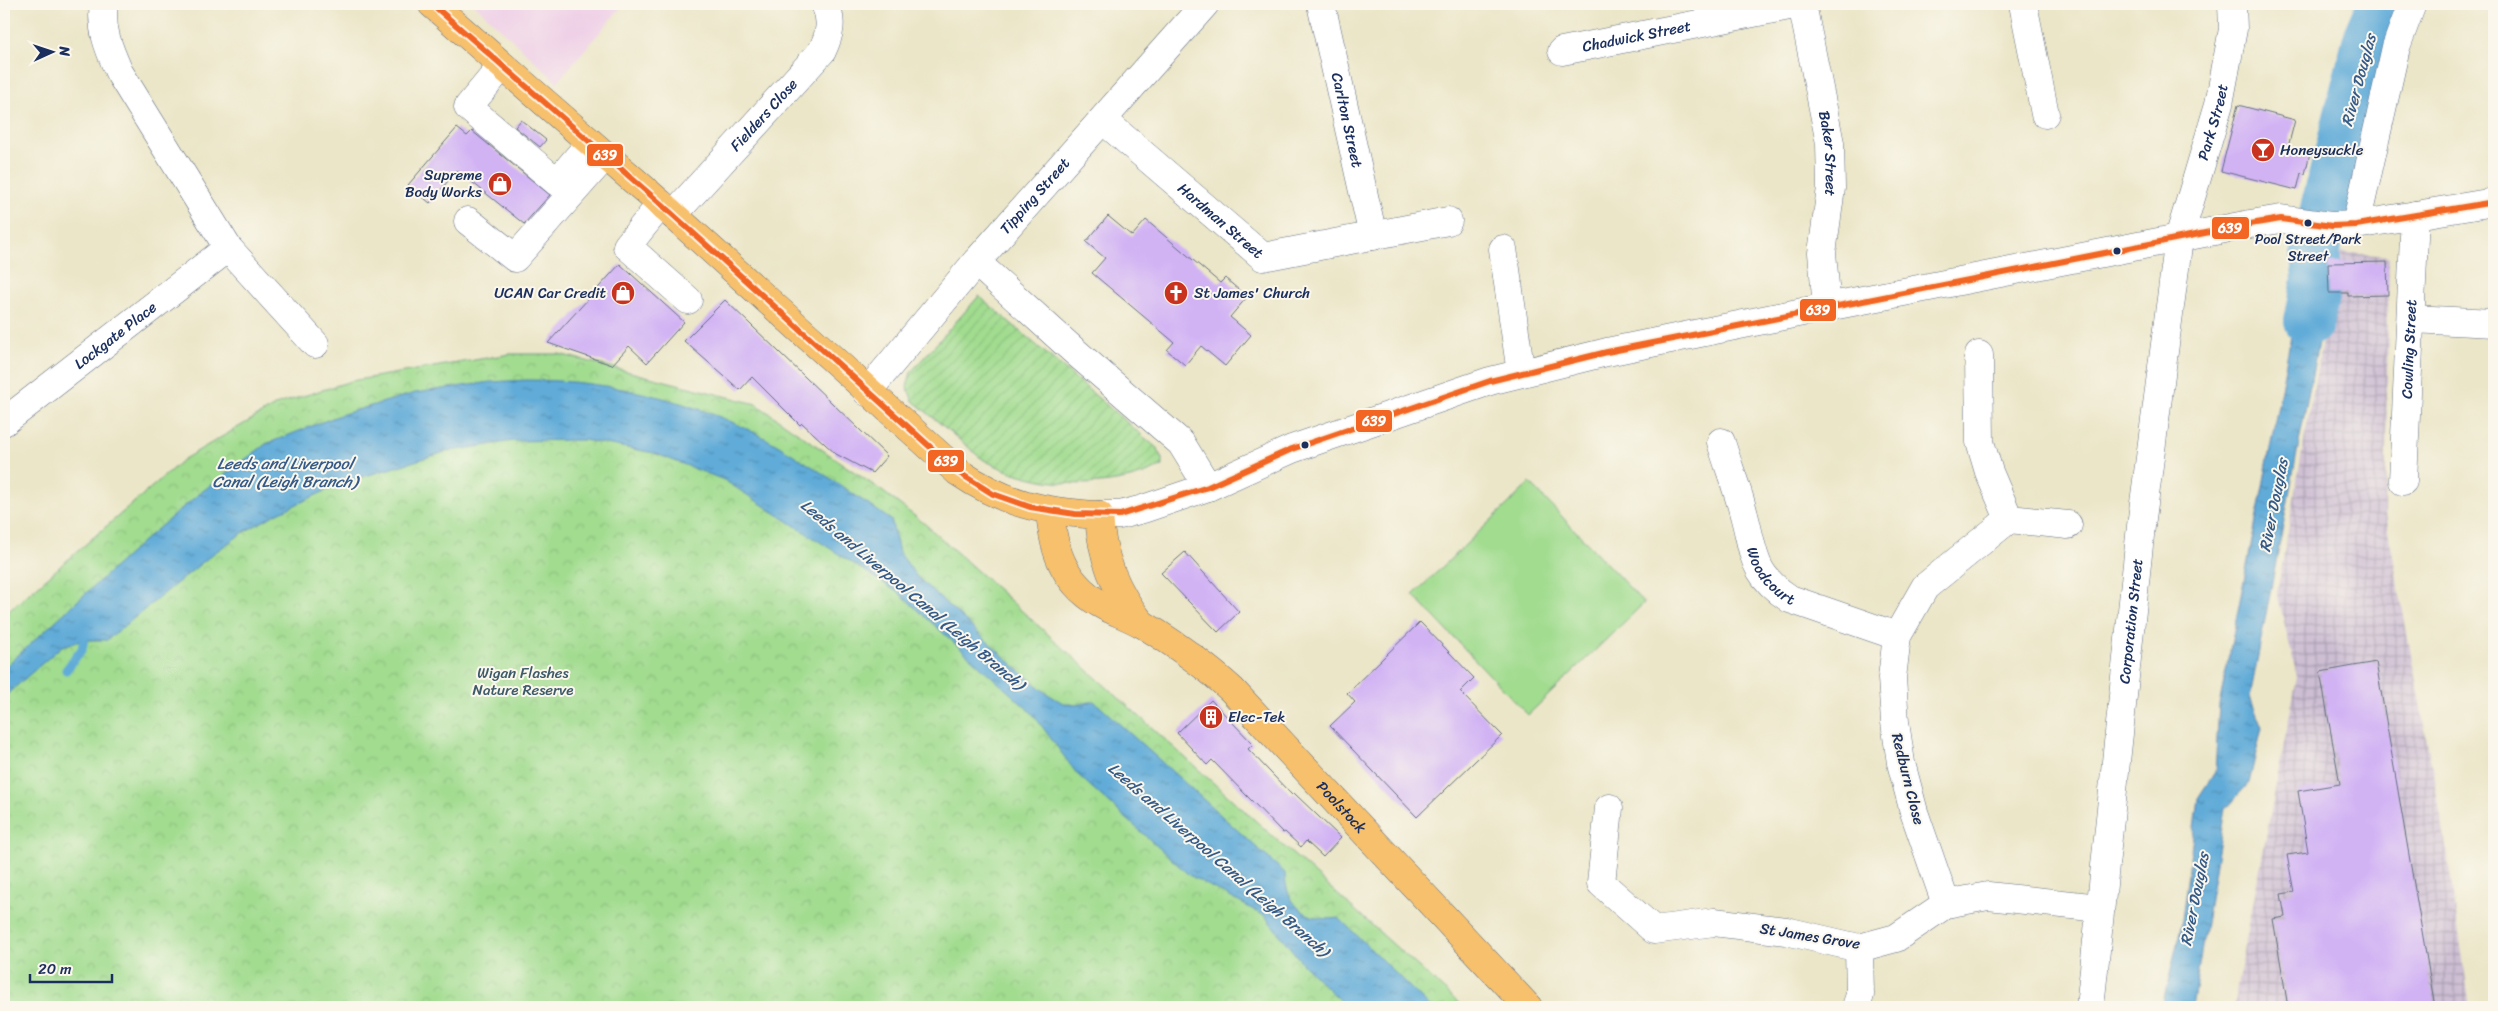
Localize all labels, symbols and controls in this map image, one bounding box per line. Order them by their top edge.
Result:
street label: Chadwick Street [1580,13,1694,60]
north arrow [28,28,78,78]
water label: River Douglas [2332,29,2385,130]
text: N [52,45,77,57]
street label: Carlton Street [1324,70,1370,171]
street label: Fielders Close [723,72,804,158]
street label: Park Street [2190,81,2236,163]
street label: Baker Street [1811,108,1844,198]
bar icon: Honeysuckle [2250,137,2276,163]
place label: Honeysuckle [2280,137,2364,163]
line badge: 639 [586,143,624,167]
text: 639 [592,143,618,168]
street label: Tipping Street [993,151,1077,241]
place label: Supreme Body Works [405,162,482,205]
shop icon: Supreme Body Works [487,171,513,197]
street label: Hardman Street [1172,176,1270,266]
line badge: 639 [2211,216,2250,240]
text: 639 [2217,216,2243,241]
marker: Pool Street/Park Street [2303,218,2313,228]
place label: Pool Street/Park Street [2255,227,2362,269]
unlabelled marker [2112,246,2122,256]
place label: UCAN Car Credit [494,280,606,306]
shop icon: UCAN Car Credit [610,280,636,306]
church icon: St James' Church [1163,280,1189,306]
place label: St James' Church [1194,280,1310,306]
street label: Lockgate Place [68,295,163,376]
line badge: 639 [1799,298,1837,322]
text: 639 [1805,298,1831,323]
street label: Cowling Street [2394,298,2424,399]
line badge: 639 [1355,409,1393,433]
text: 639 [1361,409,1387,434]
unlabelled marker [1300,440,1310,450]
water label: Leeds and Liverpool Canal (Leigh Branch) [213,449,361,496]
line badge: 639 [927,449,965,473]
text: 639 [933,449,959,474]
water label: River Douglas [2250,454,2297,554]
water label: Leeds and Liverpool Canal (Leigh Branch) [794,491,1034,699]
street label: Woodcourt [1739,544,1799,613]
street label: Corporation Street [2111,557,2151,685]
park label: Wigan Flashes Nature Reserve [473,660,573,703]
building icon: Elec-Tek [1198,704,1224,730]
place label: Elec-Tek [1228,704,1285,730]
street label: Redburn Close [1884,730,1932,828]
water label: Leeds and Liverpool Canal (Leigh Branch) [1101,755,1338,966]
street label: Poolstock [1310,775,1373,840]
water label: River Douglas [2171,848,2218,948]
street label: St James Grove [1758,915,1862,957]
scale bar [30,951,112,983]
text: 20 m [38,956,72,982]

